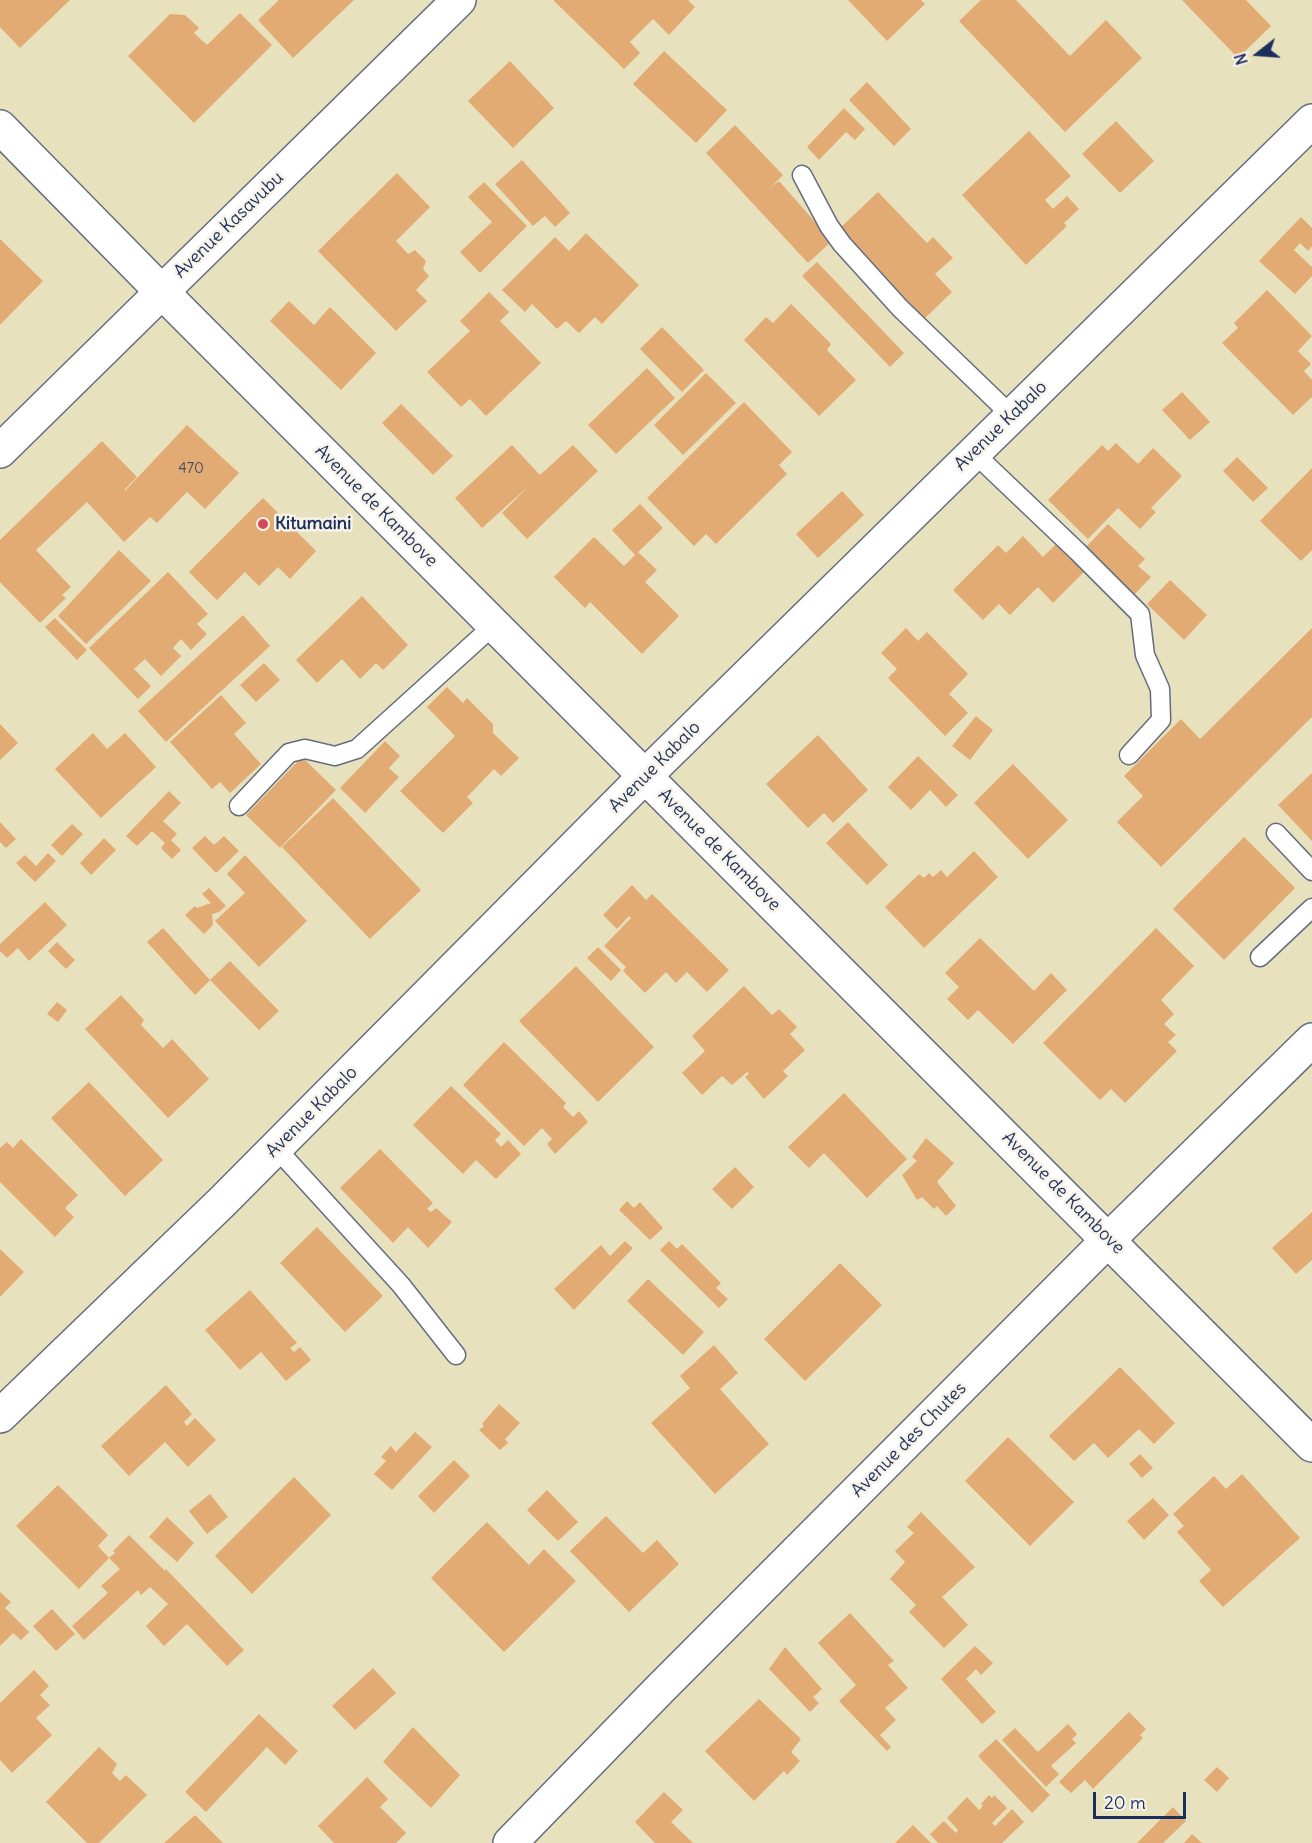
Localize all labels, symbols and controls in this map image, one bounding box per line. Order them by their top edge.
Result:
north arrow [1228,24,1288,84]
text: N [1230,51,1252,67]
street label: Avenue Kasavubu [170,167,288,283]
street label: Avenue Kabalo [950,376,1052,476]
street label: Avenue de Kambove [310,440,442,572]
house number: 470 [178,460,204,478]
place label: Kitumaini [275,513,351,535]
marker: Kitumaini [256,517,270,531]
street label: Avenue Kabalo [605,717,705,817]
street label: Avenue de Kambove [653,784,785,916]
street label: Avenue Kabalo [262,1062,362,1162]
street label: Avenue de Kambove [997,1127,1129,1259]
street label: Avenue des Chutes [847,1378,971,1502]
scale bar [1096,1780,1189,1818]
text: 20 m [1104,1791,1146,1814]

